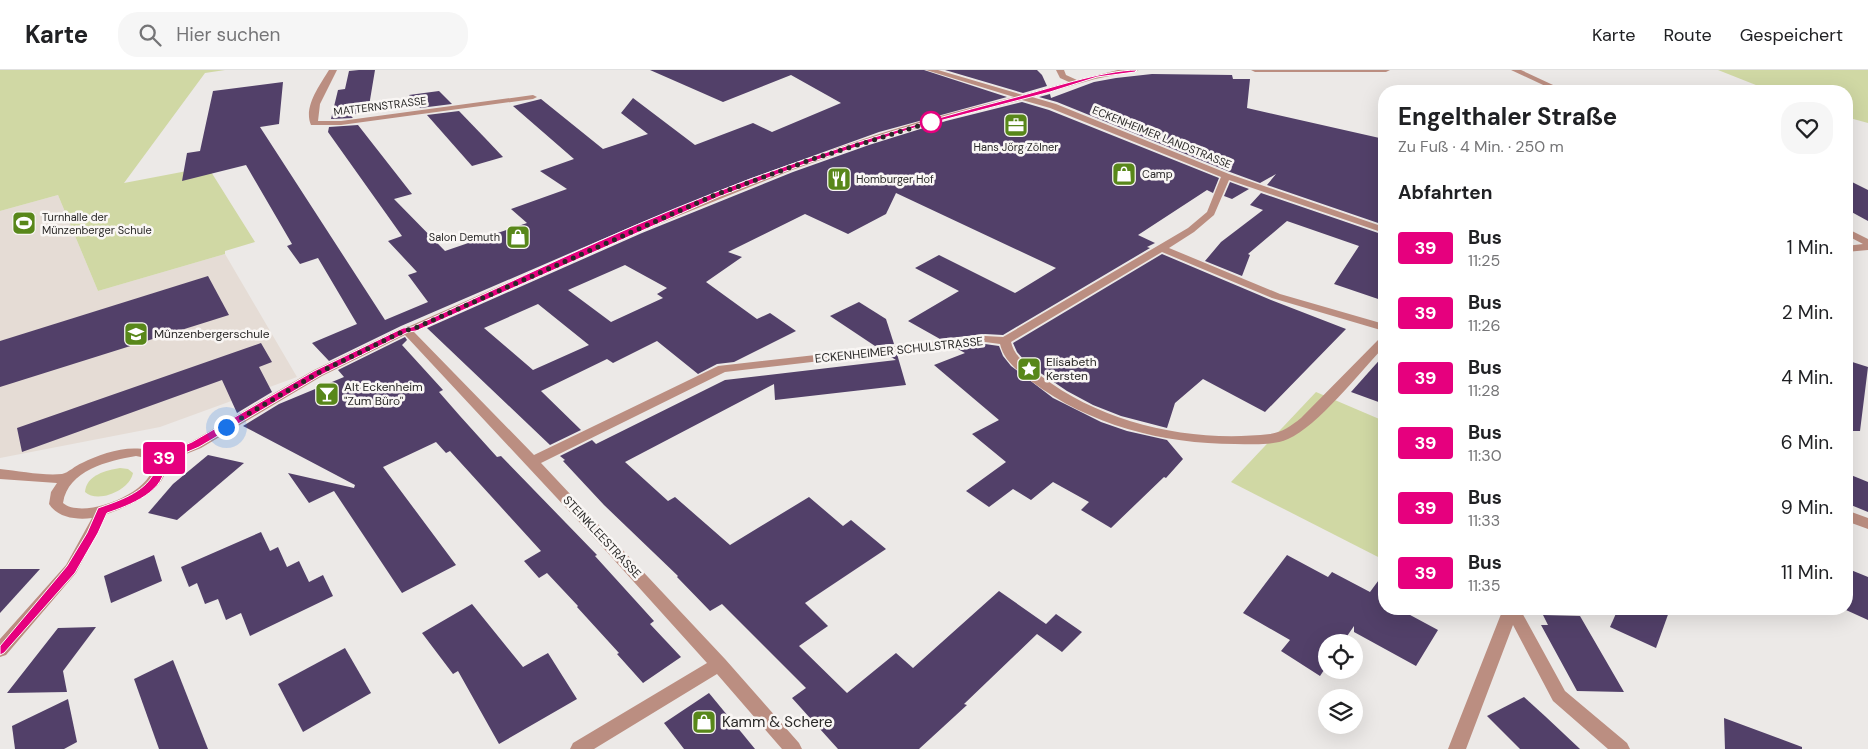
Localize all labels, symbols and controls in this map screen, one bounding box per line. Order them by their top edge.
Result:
search box [118,12,468,57]
text: Karte [25,19,88,50]
icon: search [136,21,164,49]
text: Hier suchen [176,22,281,47]
text: Karte [1592,23,1636,47]
text: Route [1664,23,1712,47]
text: Gespeichert [1740,23,1843,47]
street label: MATTERNSTRASSE [333,93,427,119]
text: Engelthaler Straße [1398,101,1617,132]
button: heart [1781,102,1833,154]
street label: ECKENHEIMER LANDSTRASSE [1090,103,1234,171]
unlabelled marker [920,111,942,133]
office icon: Hans Jörg Zölner [1003,112,1029,138]
text: Zu Fuß · 4 Min. · 250 m [1398,136,1564,157]
place label: Hans Jörg Zölner [974,140,1058,154]
shop icon: Camp [1111,161,1137,187]
restaurant icon: Homburger Hof [826,166,852,192]
place label: Camp [1142,167,1173,181]
place label: Homburger Hof [856,172,934,186]
text: Abfahrten [1398,180,1492,205]
sports icon: Turnhalle der Münzenberger Schule [11,210,37,236]
place label: Turnhalle der Münzenberger Schule [42,210,152,237]
shop icon: Salon Demuth [505,224,531,250]
text: Bus [1468,225,1502,250]
place label: Salon Demuth [429,230,500,244]
text: 1 Min. [1787,235,1833,260]
text: 39 [1415,236,1436,260]
text: 11:25 [1468,250,1500,271]
text: Bus [1468,290,1502,315]
text: 2 Min. [1782,300,1833,325]
text: 39 [1415,301,1436,325]
text: 11:26 [1468,315,1500,336]
school or university icon: Münzenbergerschule [123,321,149,347]
place label: Münzenbergerschule [154,326,270,342]
street label: ECKENHEIMER SCHULSTRASSE [814,333,984,367]
place label: Elisabeth Kersten [1046,354,1097,384]
text: Bus [1468,355,1502,380]
place icon: Elisabeth Kersten [1016,356,1042,382]
text: 4 Min. [1781,365,1833,390]
text: 39 [1415,366,1436,390]
place label: Alt Eckenheim "Zum Büro" [344,379,423,409]
text: 11:28 [1468,380,1500,401]
bar icon: Alt Eckenheim "Zum Büro" [314,381,340,407]
your location [214,415,239,440]
text: Bus [1468,420,1502,445]
text: 6 Min. [1781,430,1833,455]
text: 39 [1415,431,1436,455]
line badge: 39 [142,442,186,474]
text: 11:30 [1468,445,1502,466]
text: 39 [153,446,175,470]
text: Bus [1468,485,1502,510]
street label: STEINKLEESTRASSE [559,492,645,582]
text: 9 Min. [1781,495,1833,520]
text: 39 [1415,496,1436,520]
text: 11:33 [1468,510,1500,531]
text: Bus [1468,550,1502,575]
text: 11 Min. [1781,560,1833,585]
text: 39 [1415,561,1436,585]
text: 11:35 [1468,575,1500,596]
map controls [1318,634,1363,734]
button: locate [1318,634,1363,679]
button: layers [1318,689,1363,734]
shop icon: Kamm & Schere [691,709,717,735]
place label: Kamm & Schere [722,712,833,732]

